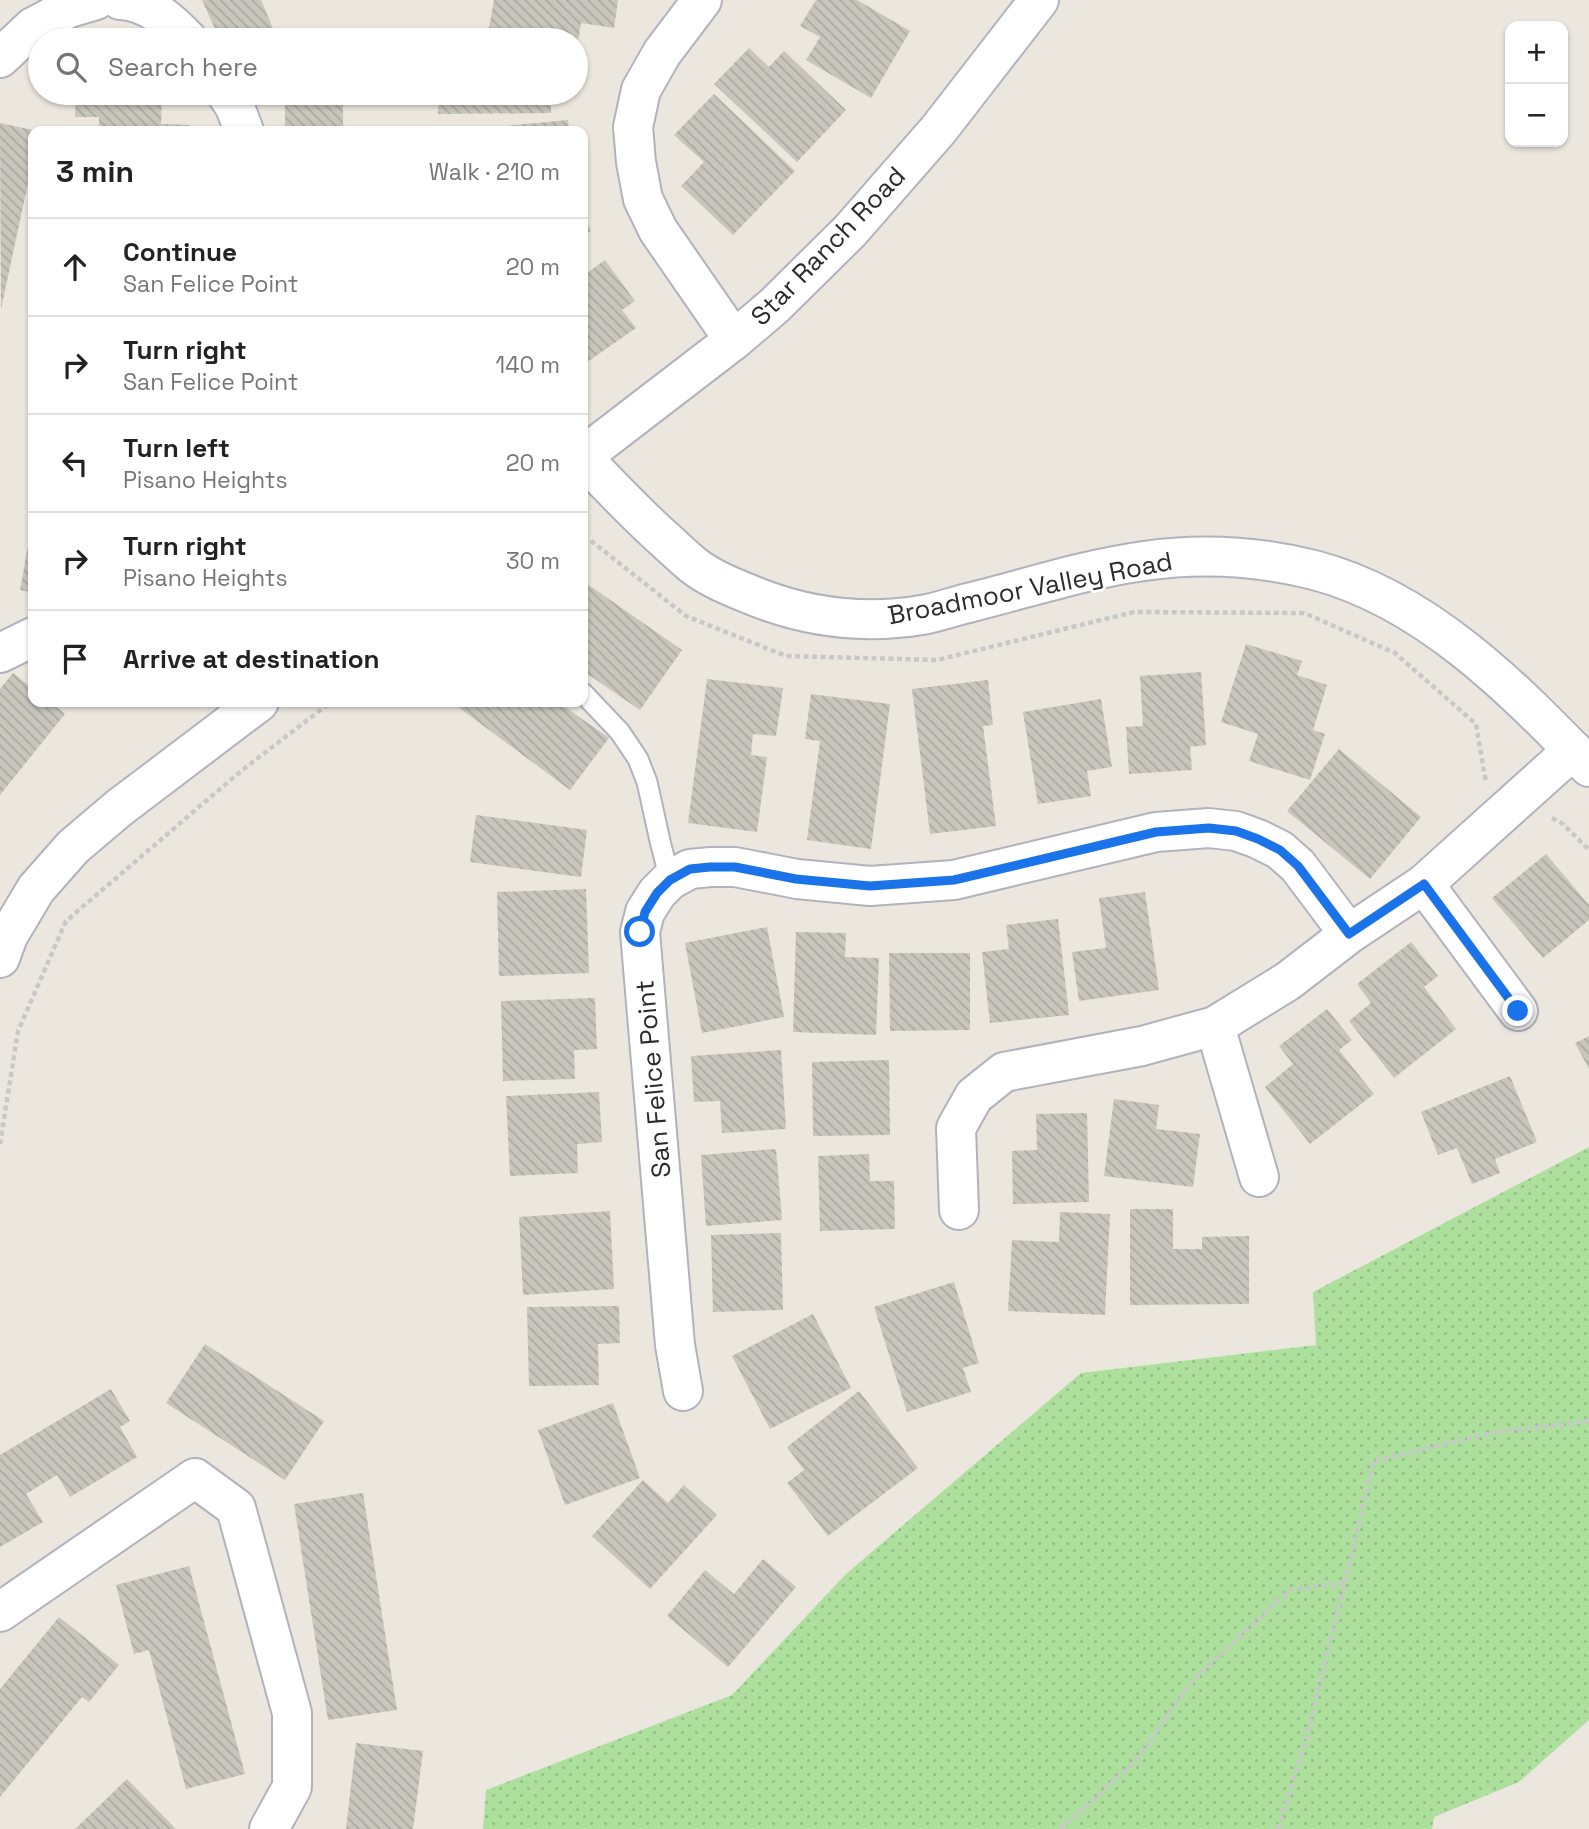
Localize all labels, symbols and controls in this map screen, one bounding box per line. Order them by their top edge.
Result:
map controls [1505,21,1568,147]
button: + [1505,21,1568,84]
search box [28,28,588,105]
icon: search [52,48,90,86]
text: Search here [108,50,258,84]
button: − [1505,84,1568,147]
text: 3 min [56,152,134,191]
text: Walk · 210 m [429,157,560,187]
street label: Star Ranch Road [743,159,913,333]
text: Continue [123,235,237,269]
icon: ahead [56,248,94,286]
text: 20 m [506,252,560,282]
text: San Felice Point [123,269,298,299]
text: Turn right [123,333,247,367]
icon: right [56,346,94,384]
text: 140 m [496,350,560,380]
text: San Felice Point [123,367,298,397]
text: Turn left [123,431,230,465]
icon: left [56,444,94,482]
text: 20 m [506,448,560,478]
text: Pisano Heights [123,465,288,495]
text: Turn right [123,529,247,563]
icon: right [56,542,94,580]
street label: Broadmoor Valley Road [885,544,1175,632]
text: 30 m [506,546,560,576]
text: Pisano Heights [123,563,288,593]
icon: arrive [56,640,94,678]
text: Arrive at destination [123,642,380,676]
route start [624,916,655,947]
street label: San Felice Point [627,979,679,1179]
route end [1502,995,1533,1026]

